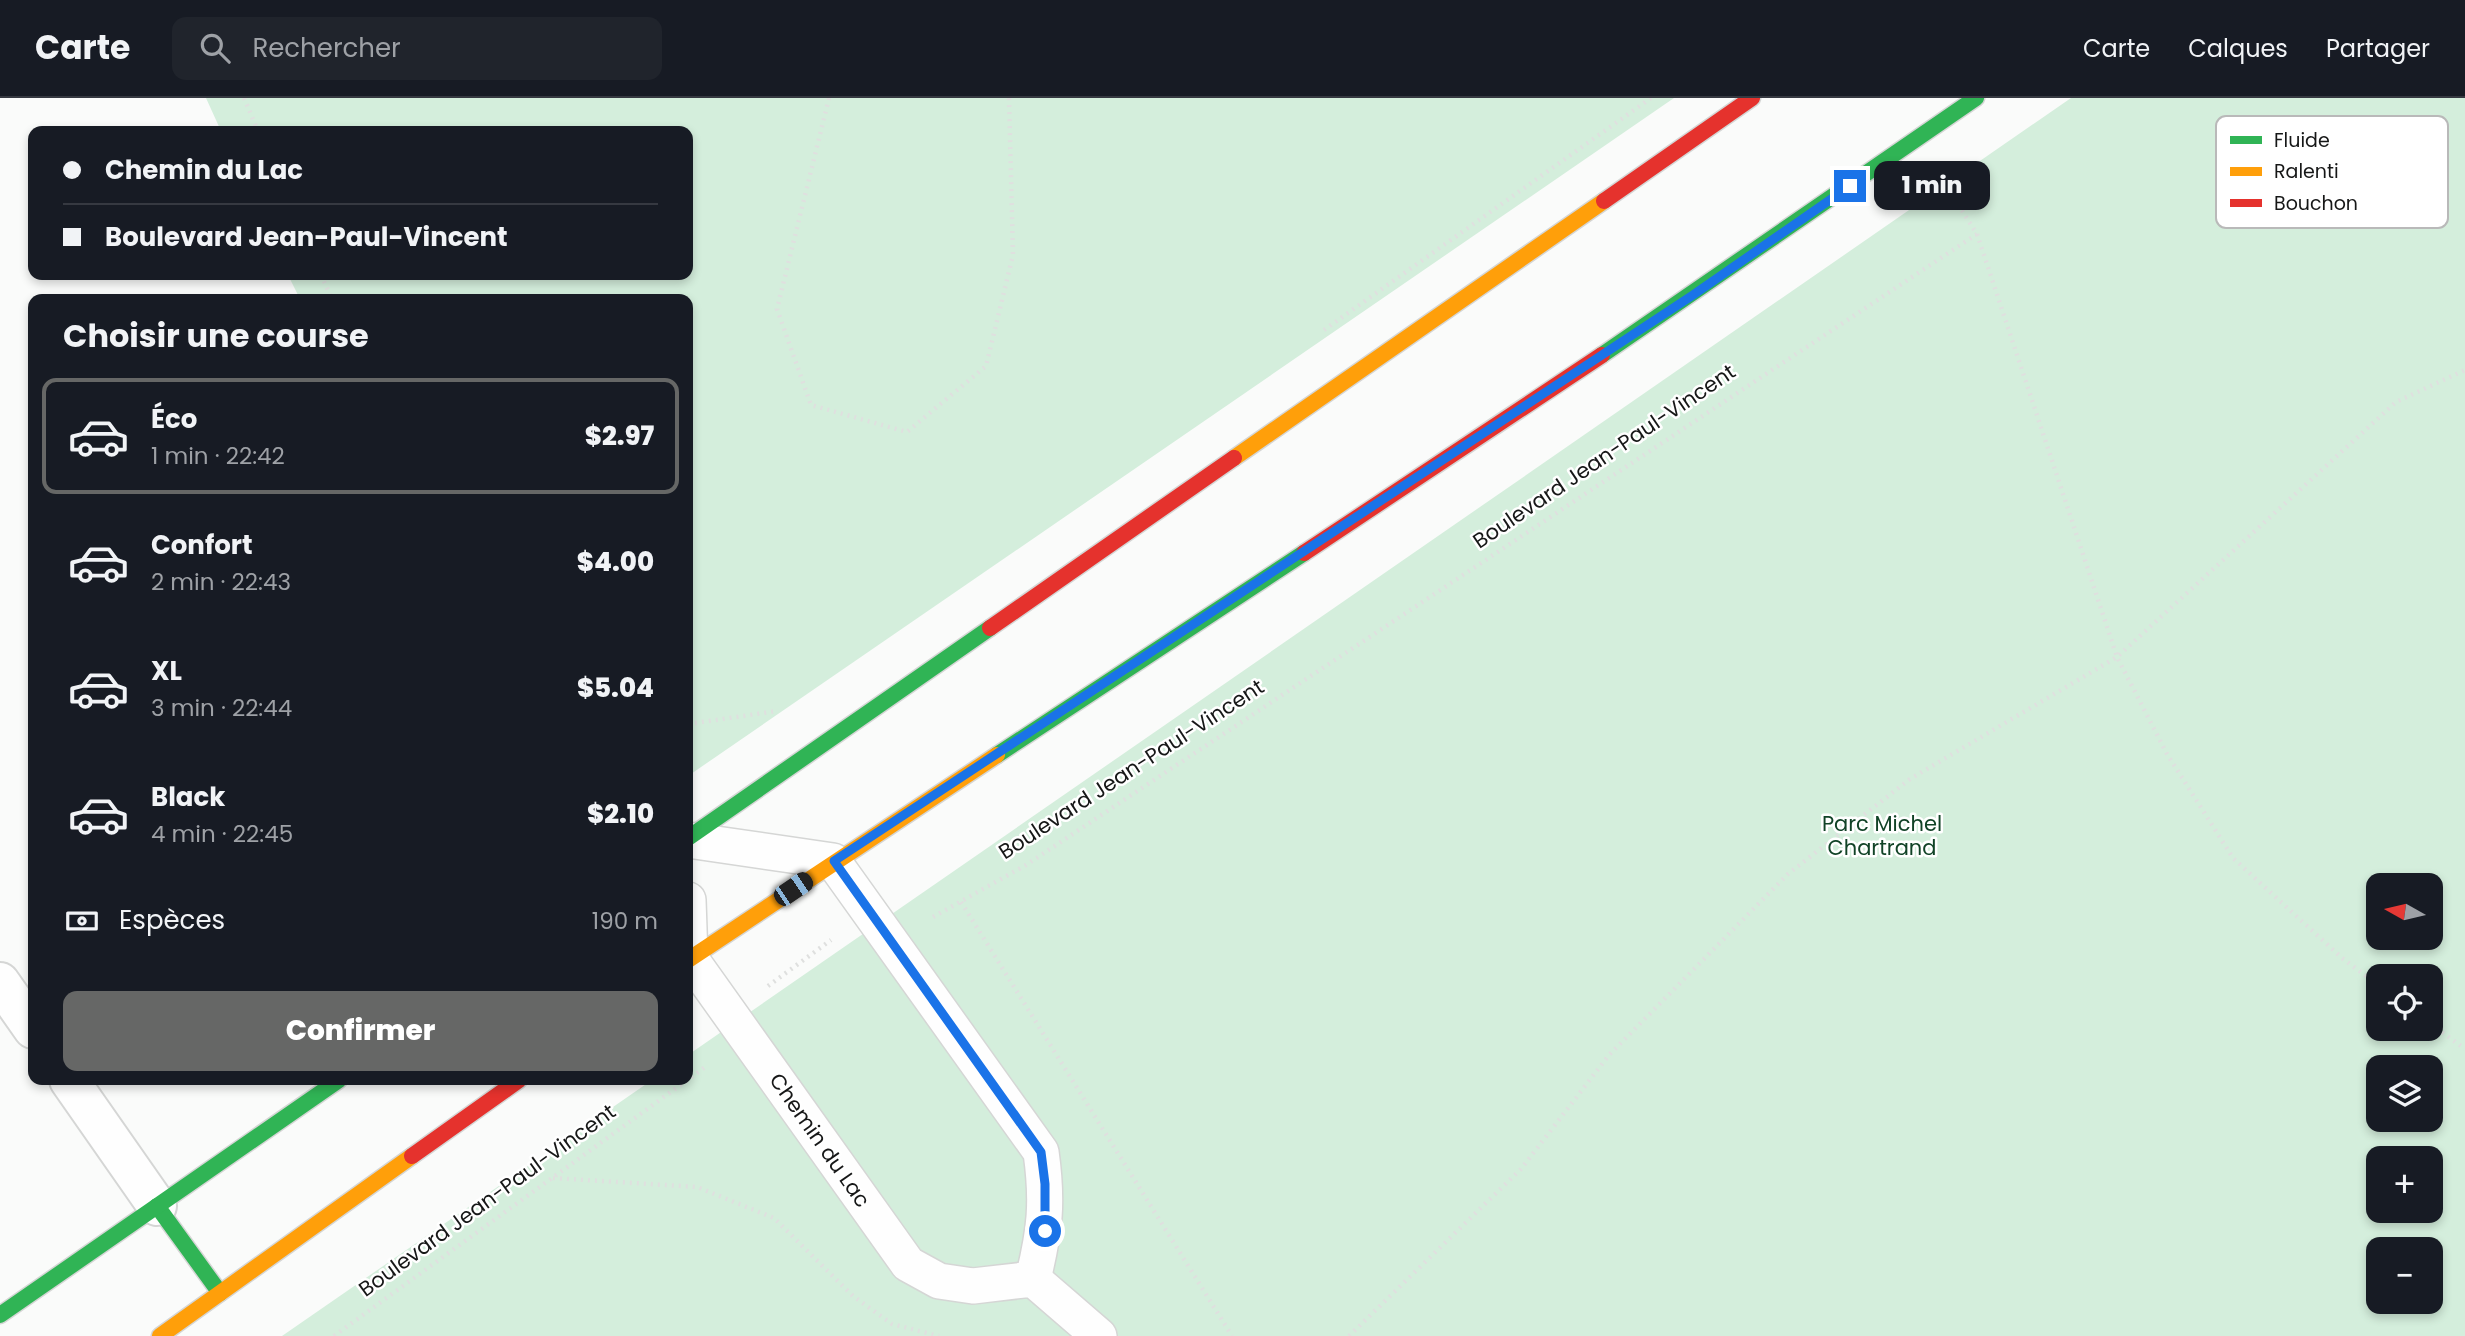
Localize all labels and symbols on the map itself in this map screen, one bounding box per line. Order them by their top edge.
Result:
legend [2216,116,2448,228]
text: Fluide [2274,127,2330,154]
text: Ralenti [2274,158,2339,185]
callout: 1 min [1874,162,1990,210]
route end [1834,170,1866,202]
text: Bouchon [2274,190,2358,217]
street label: Boulevard Jean-Paul-Vincent [1467,357,1741,555]
street label: Boulevard Jean-Paul-Vincent [993,672,1269,866]
park label: Parc Michel Chartrand [1822,809,1942,862]
car [770,869,817,909]
north arrow [2366,873,2443,950]
street label: Chemin du Lac [763,1067,877,1213]
street label: Boulevard Jean-Paul-Vincent [353,1097,621,1303]
route start [1029,1215,1061,1247]

